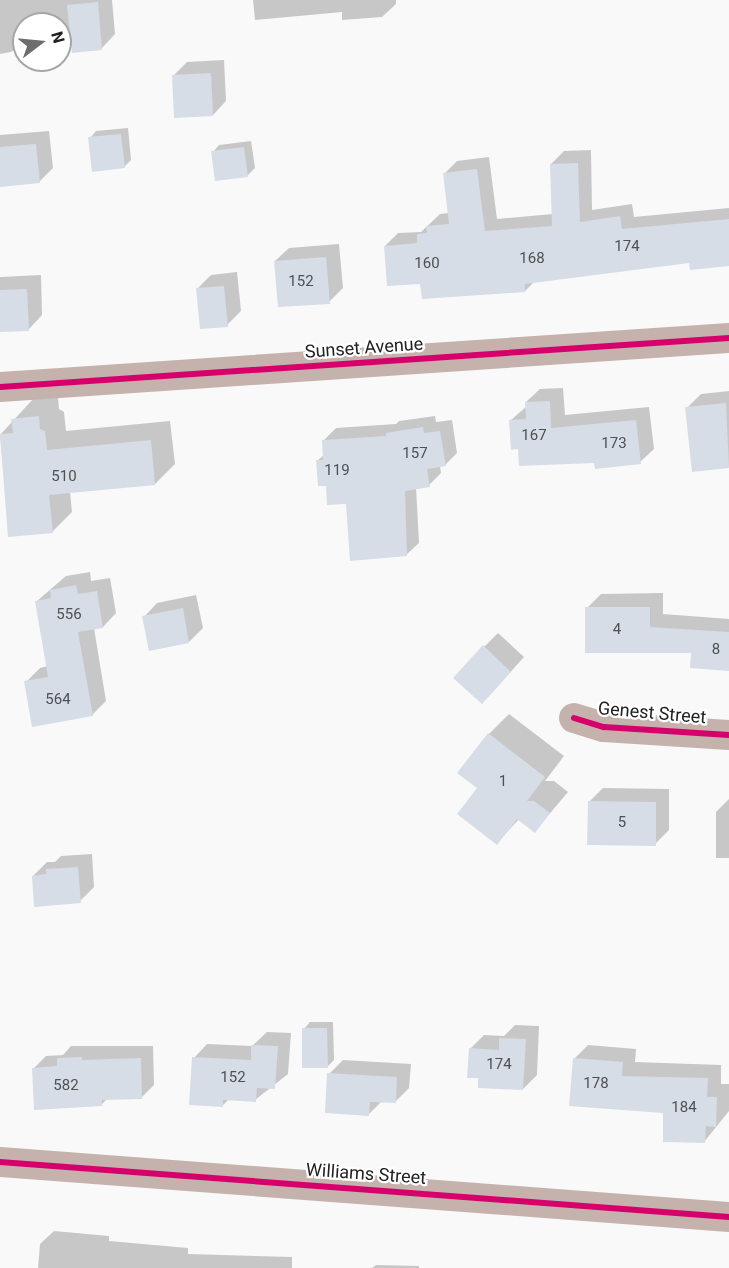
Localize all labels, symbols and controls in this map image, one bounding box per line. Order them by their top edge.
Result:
north arrow [12,12,72,72]
text: N [47,29,69,45]
house number: 174 [614,238,640,256]
house number: 168 [519,250,545,268]
house number: 160 [414,255,440,273]
house number: 152 [288,273,314,291]
street label: Sunset Avenue [304,333,424,363]
house number: 167 [521,427,547,445]
house number: 173 [601,435,627,453]
house number: 157 [402,445,428,463]
house number: 119 [324,462,350,480]
house number: 510 [51,468,77,486]
house number: 556 [56,606,82,624]
house number: 4 [613,621,621,639]
house number: 8 [712,641,720,659]
house number: 564 [45,691,71,709]
street label: Genest Street [597,698,707,728]
house number: 1 [499,773,507,791]
house number: 5 [618,814,626,832]
house number: 174 [486,1056,512,1074]
house number: 152 [220,1069,246,1087]
house number: 178 [583,1075,609,1093]
house number: 582 [53,1077,79,1095]
house number: 184 [671,1099,697,1117]
street label: Williams Street [305,1159,427,1189]

